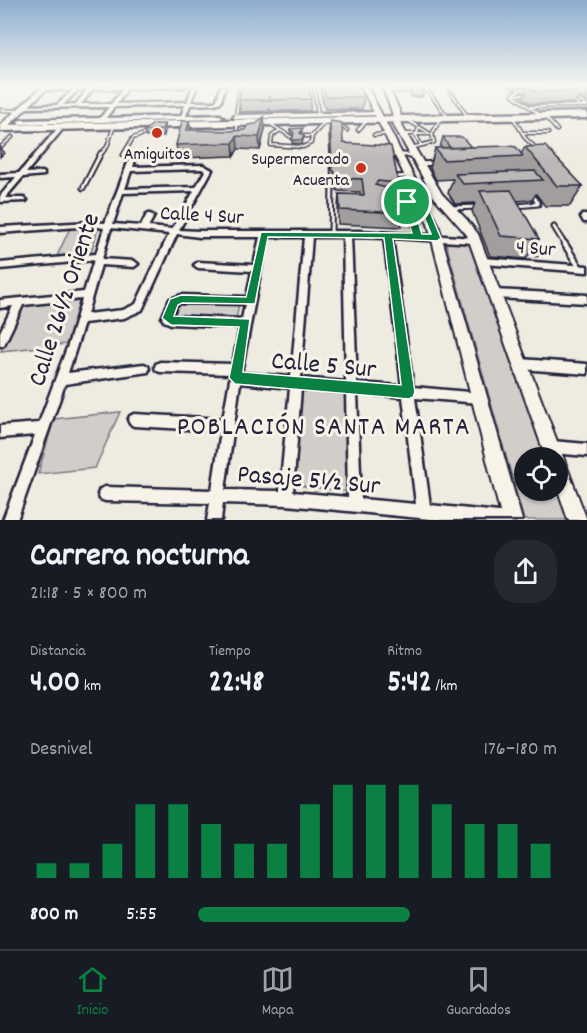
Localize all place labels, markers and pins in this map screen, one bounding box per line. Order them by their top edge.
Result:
marker: Amiguitos [150,126,164,140]
place label: Amiguitos [124,143,190,168]
place label: Supermercado Acuenta [251,148,350,194]
marker: Supermercado Acuenta [354,161,368,175]
pin [381,176,432,227]

